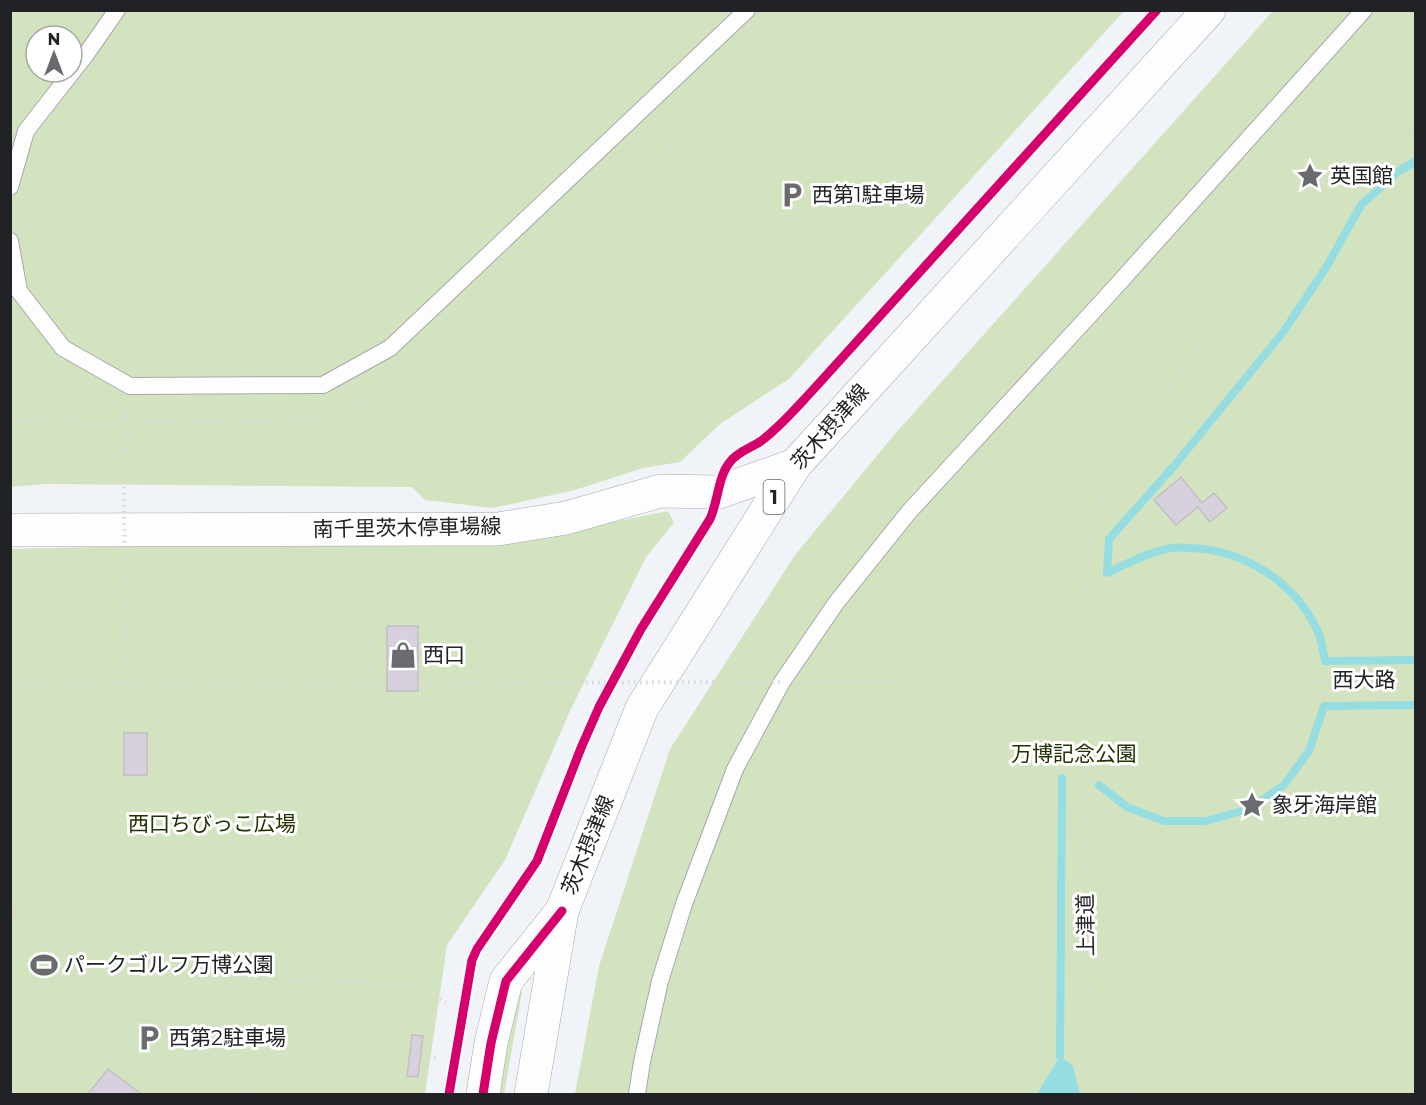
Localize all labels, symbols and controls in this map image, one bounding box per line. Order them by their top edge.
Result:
north arrow [24,24,84,84]
text: N [48,30,60,49]
place icon: 英国館 [1295,161,1325,191]
place label: 英国館 [1330,163,1393,188]
parking icon: 西第1駐車場 [777,180,807,210]
place label: 西第1駐車場 [812,182,925,207]
street label: 茨木摂津線 [786,379,873,474]
road number: 1 [764,480,784,514]
street label: 南千里茨木停車場線 [312,513,502,542]
shop icon: 西口 [388,640,418,670]
place label: 西口 [423,642,465,667]
street label: 西大路 [1333,667,1396,692]
park label: 万博記念公園 [1011,741,1137,766]
place icon: 象牙海岸館 [1237,790,1267,820]
street label: 茨木摂津線 [556,791,619,898]
place label: 象牙海岸館 [1272,792,1377,817]
park label: 西口ちびっこ広場 [128,811,296,836]
street label: 上津道 [1072,893,1099,957]
sports icon: パークゴルフ万博公園 [29,950,59,980]
place label: パークゴルフ万博公園 [64,952,274,977]
parking icon: 西第2駐車場 [134,1023,164,1053]
place label: 西第2駐車場 [169,1025,286,1050]

